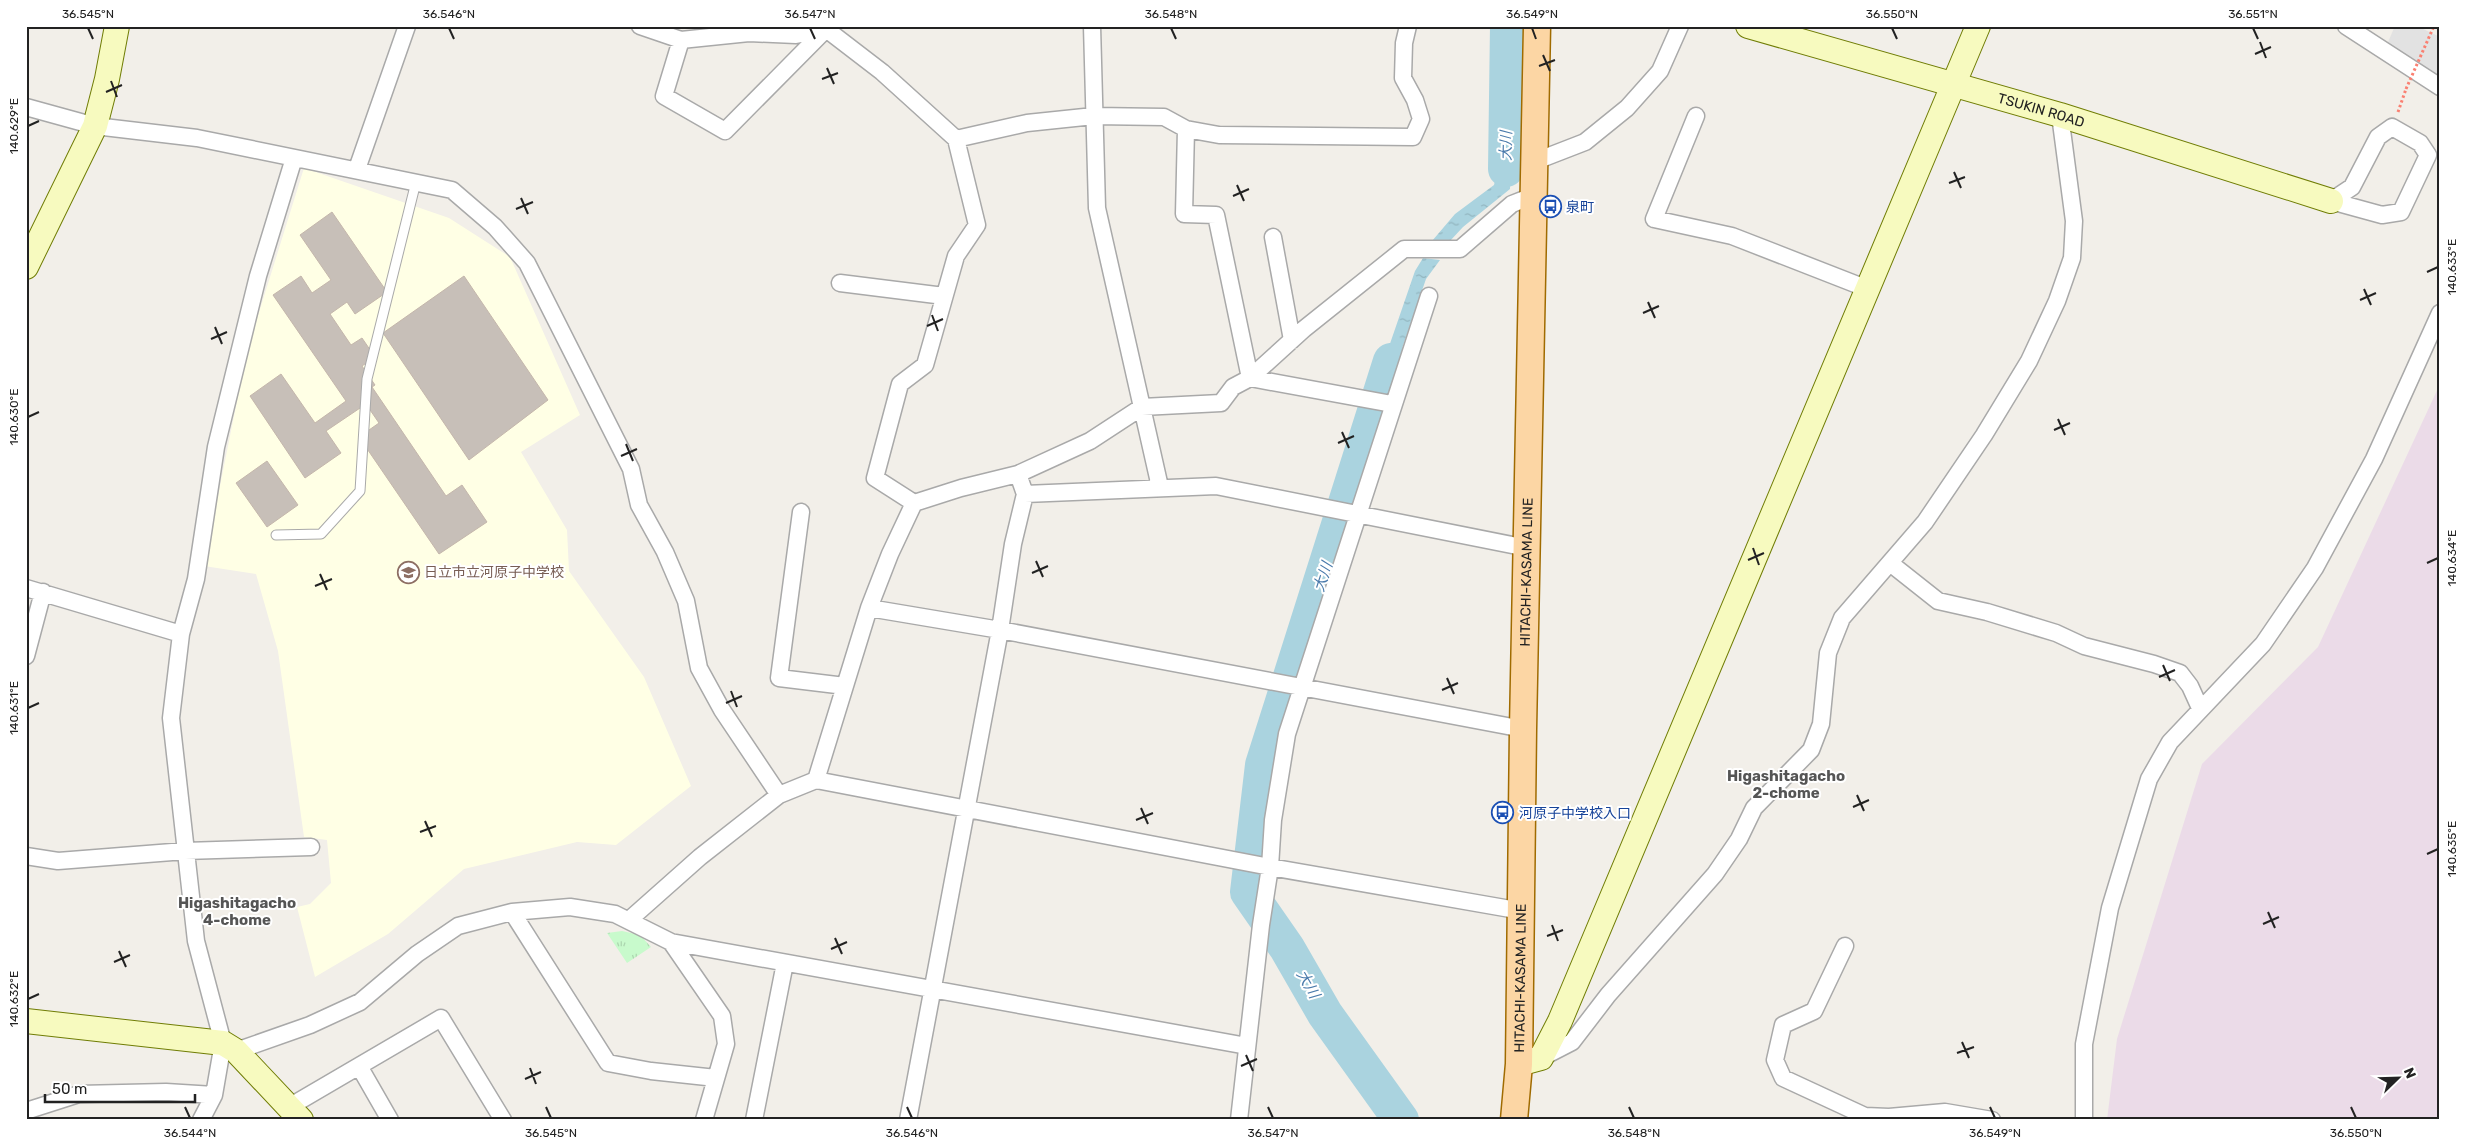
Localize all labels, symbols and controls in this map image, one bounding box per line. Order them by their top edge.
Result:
text: 36.545°N [62,7,114,21]
text: 36.546°N [423,7,475,21]
text: 36.547°N [785,7,836,21]
text: 36.548°N [1145,7,1197,21]
text: 36.549°N [1506,7,1558,21]
text: 36.550°N [1866,7,1918,21]
text: 36.551°N [2228,7,2278,21]
street label: TSUKIN ROAD [1996,89,2087,131]
text: 140.629°E [7,98,21,154]
water label: 大川 [1497,129,1515,161]
bus stop icon: 泉町 [1538,195,1562,219]
place label: 泉町 [1566,199,1594,216]
text: 140.633°E [2445,239,2459,295]
text: 140.630°E [7,389,21,445]
street label: HITACHI-KASAMA LINE [1516,498,1536,647]
text: 140.634°E [2445,530,2459,586]
water label: 大川 [1310,558,1337,594]
school or university icon: 日立市立河原子中学校 [396,560,420,584]
place label: 日立市立河原子中学校 [424,564,564,581]
text: 140.631°E [7,681,21,735]
district label: Higashitagacho 2-chome [1727,767,1845,802]
bus stop icon: 河原子中学校入口 [1491,801,1515,825]
place label: 河原子中学校入口 [1519,805,1631,822]
text: 140.635°E [2445,821,2459,877]
district label: Higashitagacho 4-chome [178,894,296,929]
street label: HITACHI-KASAMA LINE [1511,904,1529,1053]
water label: 大川 [1293,967,1324,1003]
text: 140.632°E [7,971,21,1027]
north arrow [2374,1054,2424,1104]
text: N [2400,1065,2419,1081]
scale bar [45,1071,195,1103]
text: 50 m [52,1080,87,1098]
text: 36.544°N [164,1126,216,1140]
text: 36.545°N [525,1126,577,1140]
text: 36.546°N [886,1126,938,1140]
text: 36.547°N [1248,1126,1299,1140]
text: 36.548°N [1608,1126,1660,1140]
text: 36.549°N [1969,1126,2021,1140]
text: 36.550°N [2330,1126,2382,1140]

